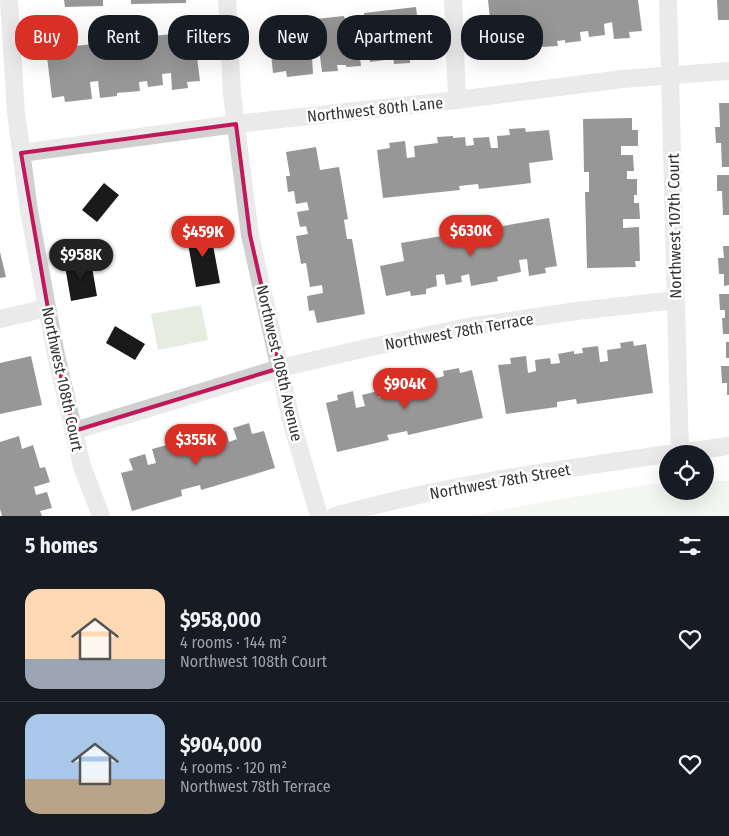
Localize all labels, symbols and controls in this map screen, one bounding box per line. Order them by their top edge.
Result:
chip: Buy [15,15,78,60]
chip: Rent [88,15,158,60]
chip: Filters [168,15,249,60]
chip: New [259,15,327,60]
chip: Apartment [337,15,451,60]
chip: House [461,15,543,60]
street label: Northwest 80th Lane [306,93,444,126]
street label: Northwest 107th Court [664,152,685,299]
pin: $630K [436,214,506,257]
pin: $459K [168,216,238,258]
text: $630K [450,221,492,240]
text: $459K [182,222,224,241]
pin: $958K [46,238,116,281]
text: $958K [60,245,102,264]
street label: Northwest 108th Avenue [252,283,307,443]
street label: Northwest 108th Court [38,305,87,454]
street label: Northwest 78th Terrace [383,309,535,354]
pin: $904K [370,368,440,410]
text: $904K [384,374,426,393]
pin: $355K [161,424,231,466]
text: $355K [176,430,216,449]
map controls [659,445,714,500]
button: locate [659,445,714,500]
street label: Northwest 78th Street [428,460,573,503]
icon: filters [676,532,704,560]
text: 5 homes [25,533,98,559]
text: $958,000 [180,607,261,633]
icon: home [65,609,125,669]
icon: heart [676,625,704,653]
text: 4 rooms · 144 m² [180,633,287,652]
text: Northwest 108th Court [180,652,327,671]
text: $904,000 [180,732,262,758]
icon: home [65,734,125,794]
icon: heart [676,750,704,778]
text: 4 rooms · 120 m² [180,758,287,777]
text: Northwest 78th Terrace [180,777,331,796]

